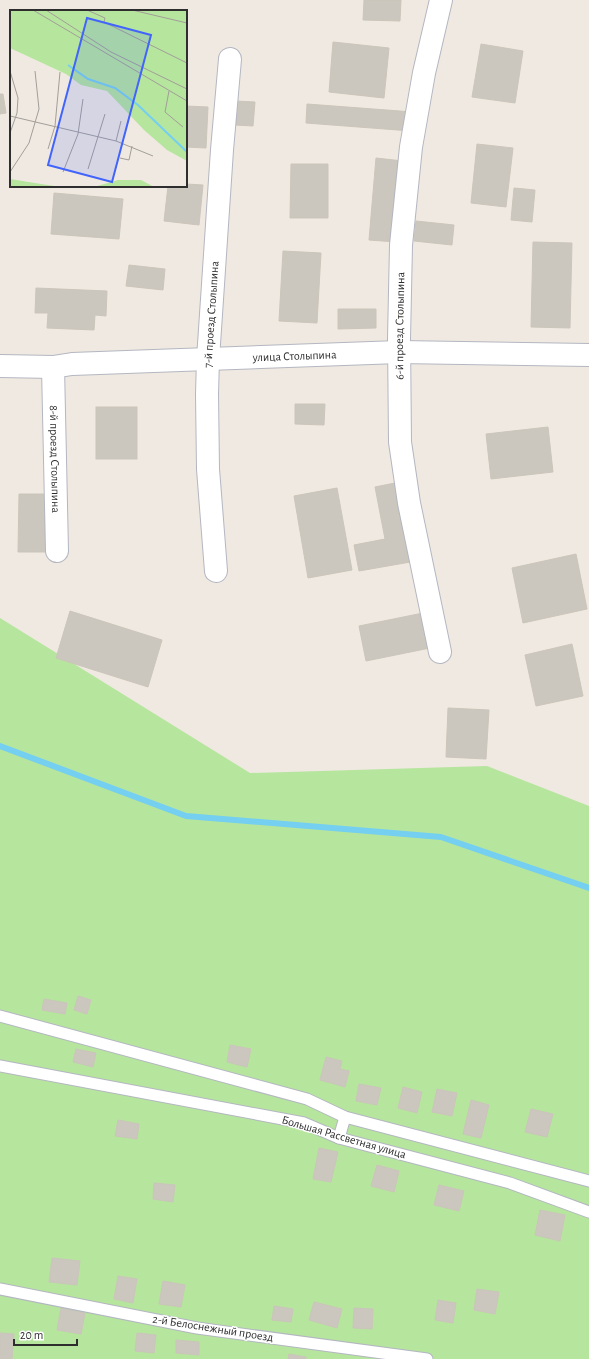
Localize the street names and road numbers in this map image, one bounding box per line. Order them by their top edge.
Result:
street label: 7-й проезд Столыпина [202,260,221,368]
street label: 6-й проезд Столыпина [393,271,406,380]
street label: улица Столыпина [251,348,337,364]
street label: 8-й проезд Столыпина [48,405,62,514]
street label: Большая Рассветная улица [280,1113,408,1162]
street label: 2-й Белоснежный проезд [152,1313,274,1343]

